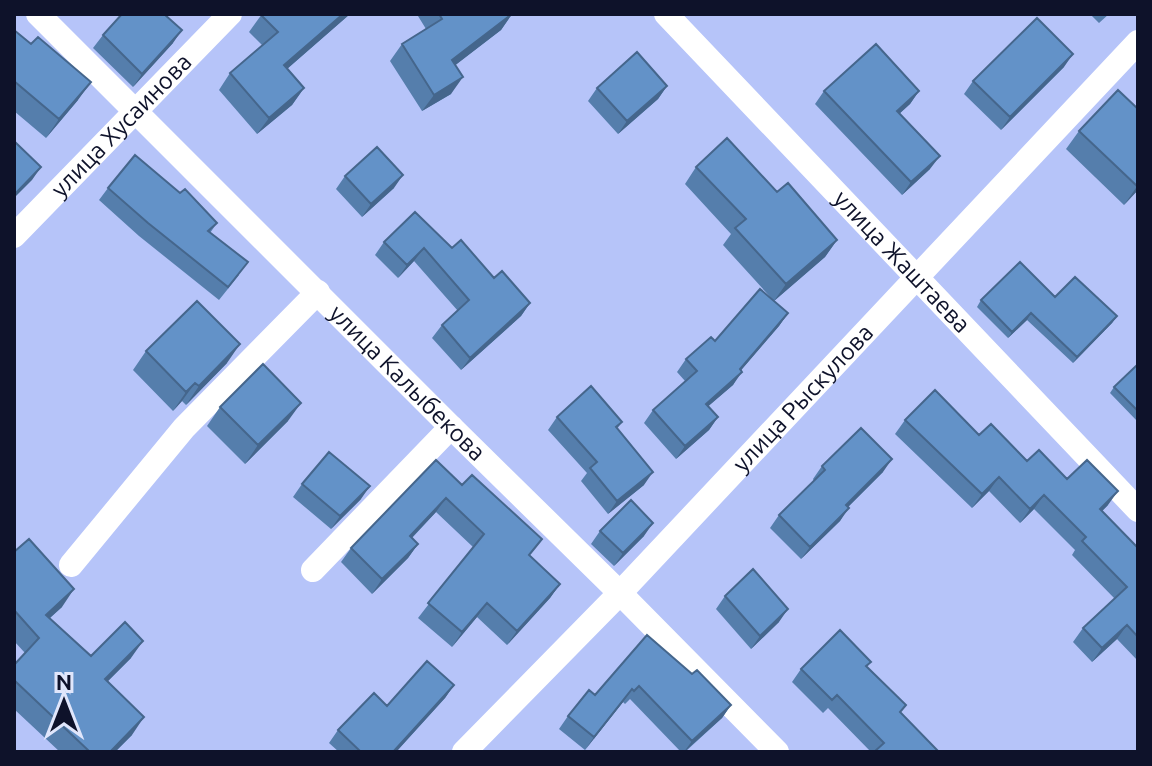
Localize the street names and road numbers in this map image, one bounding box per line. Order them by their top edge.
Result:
street label: улица Хусаинова [45,48,197,202]
street label: улица Жаштаева [828,185,976,338]
street label: улица Калыбекова [324,299,491,466]
street label: улица Рыскулова [727,319,878,477]

